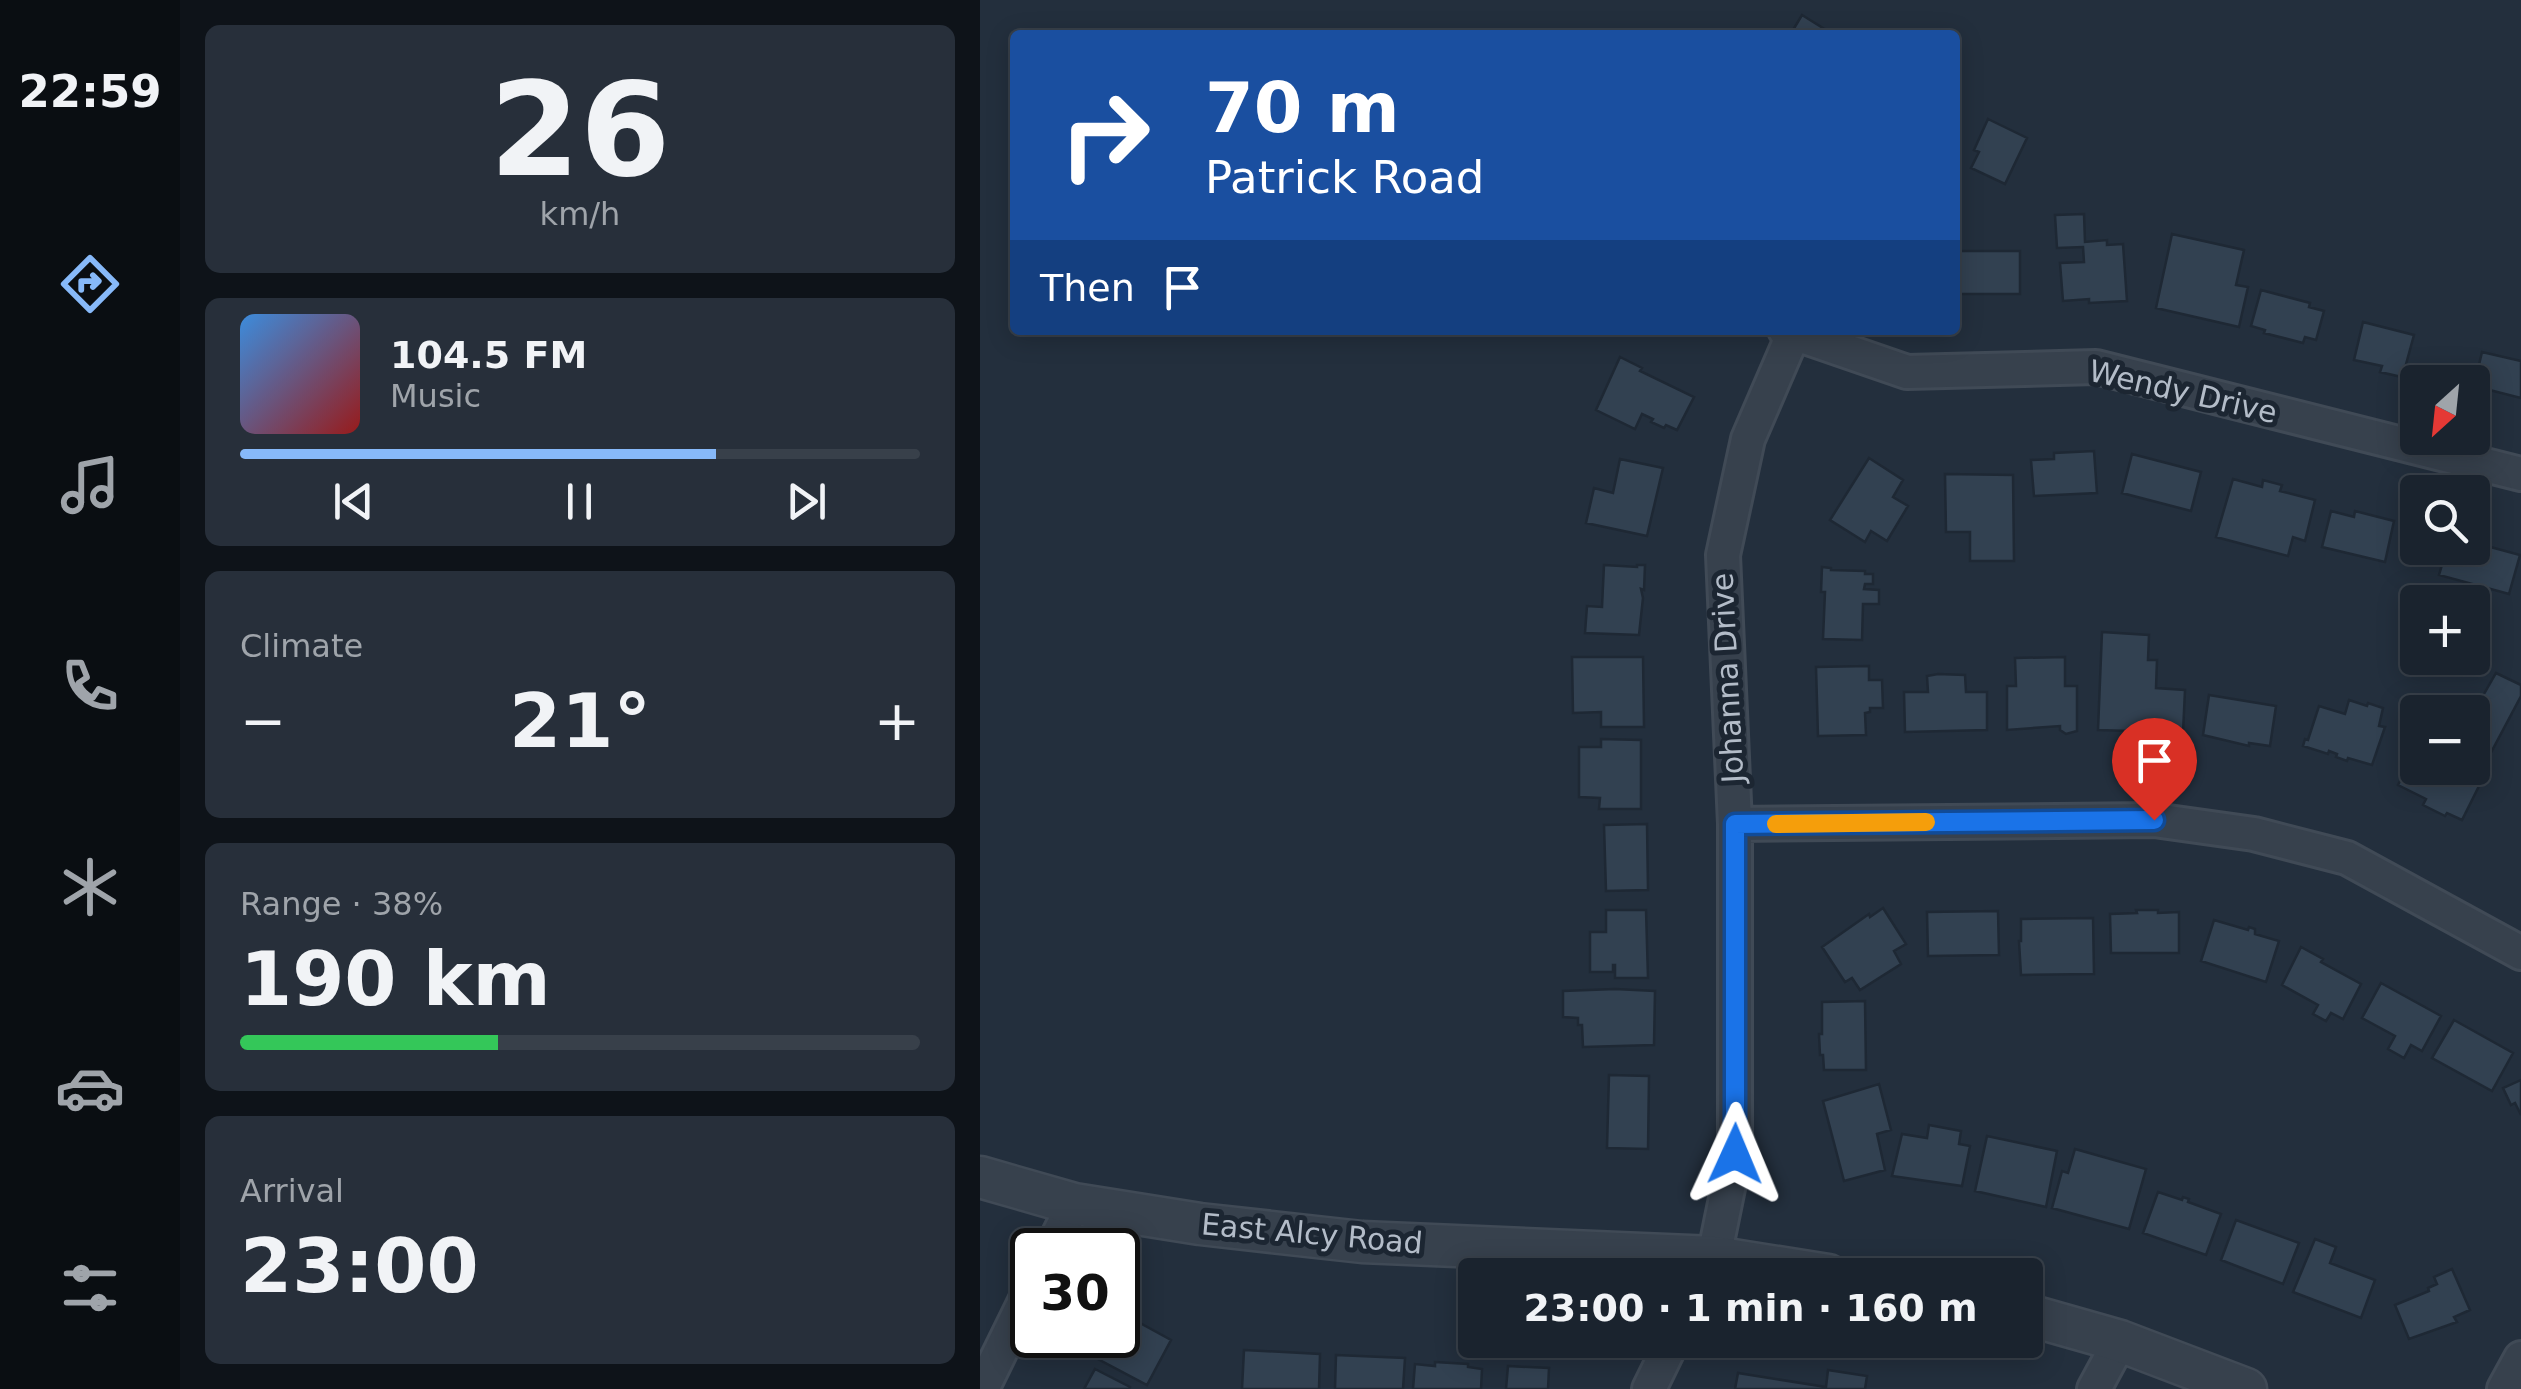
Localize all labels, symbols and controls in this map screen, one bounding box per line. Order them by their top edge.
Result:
text: 26 [490,54,670,206]
text: 22:59 [18,65,162,118]
text: 70 m [1205,67,1400,149]
icon: right [1040,70,1170,200]
text: Patrick Road [1205,151,1484,204]
text: km/h [540,195,620,233]
icon: directions [55,249,125,319]
icon: arrive [1155,260,1210,315]
text: Then [1040,266,1135,310]
text: 104.5 FM [390,333,587,377]
street label: Wendy Drive [2086,353,2280,430]
north arrow [2400,365,2490,455]
map controls [2400,365,2490,785]
text: Music [390,377,481,415]
icon: music [55,450,125,520]
icon: previous [326,474,381,529]
icon: pause [552,474,607,529]
icon: next [779,474,834,529]
button: search [2400,475,2490,565]
street label: Johanna Drive [1705,572,1751,786]
button: + [2400,585,2490,675]
text: Climate [240,627,363,665]
icon: phone [55,651,125,721]
text: 21° [509,677,651,765]
text: − [240,689,286,753]
text: + [874,689,920,753]
button: − [2400,695,2490,785]
pin [2112,718,2197,821]
icon: arrive [2127,733,2182,788]
icon: climate [55,852,125,922]
text: Range · 38% [240,885,443,923]
text: 190 km [240,935,551,1023]
icon: car [55,1053,125,1123]
position arrow [1683,1102,1787,1206]
text: Arrival [240,1172,344,1210]
street label: East Alcy Road [1200,1206,1424,1261]
text: 23:00 [240,1222,479,1310]
speed limit sign: 30 [1010,1228,1140,1358]
icon: filters [55,1253,125,1323]
text: 23:00 · 1 min · 160 m [1523,1286,1978,1330]

